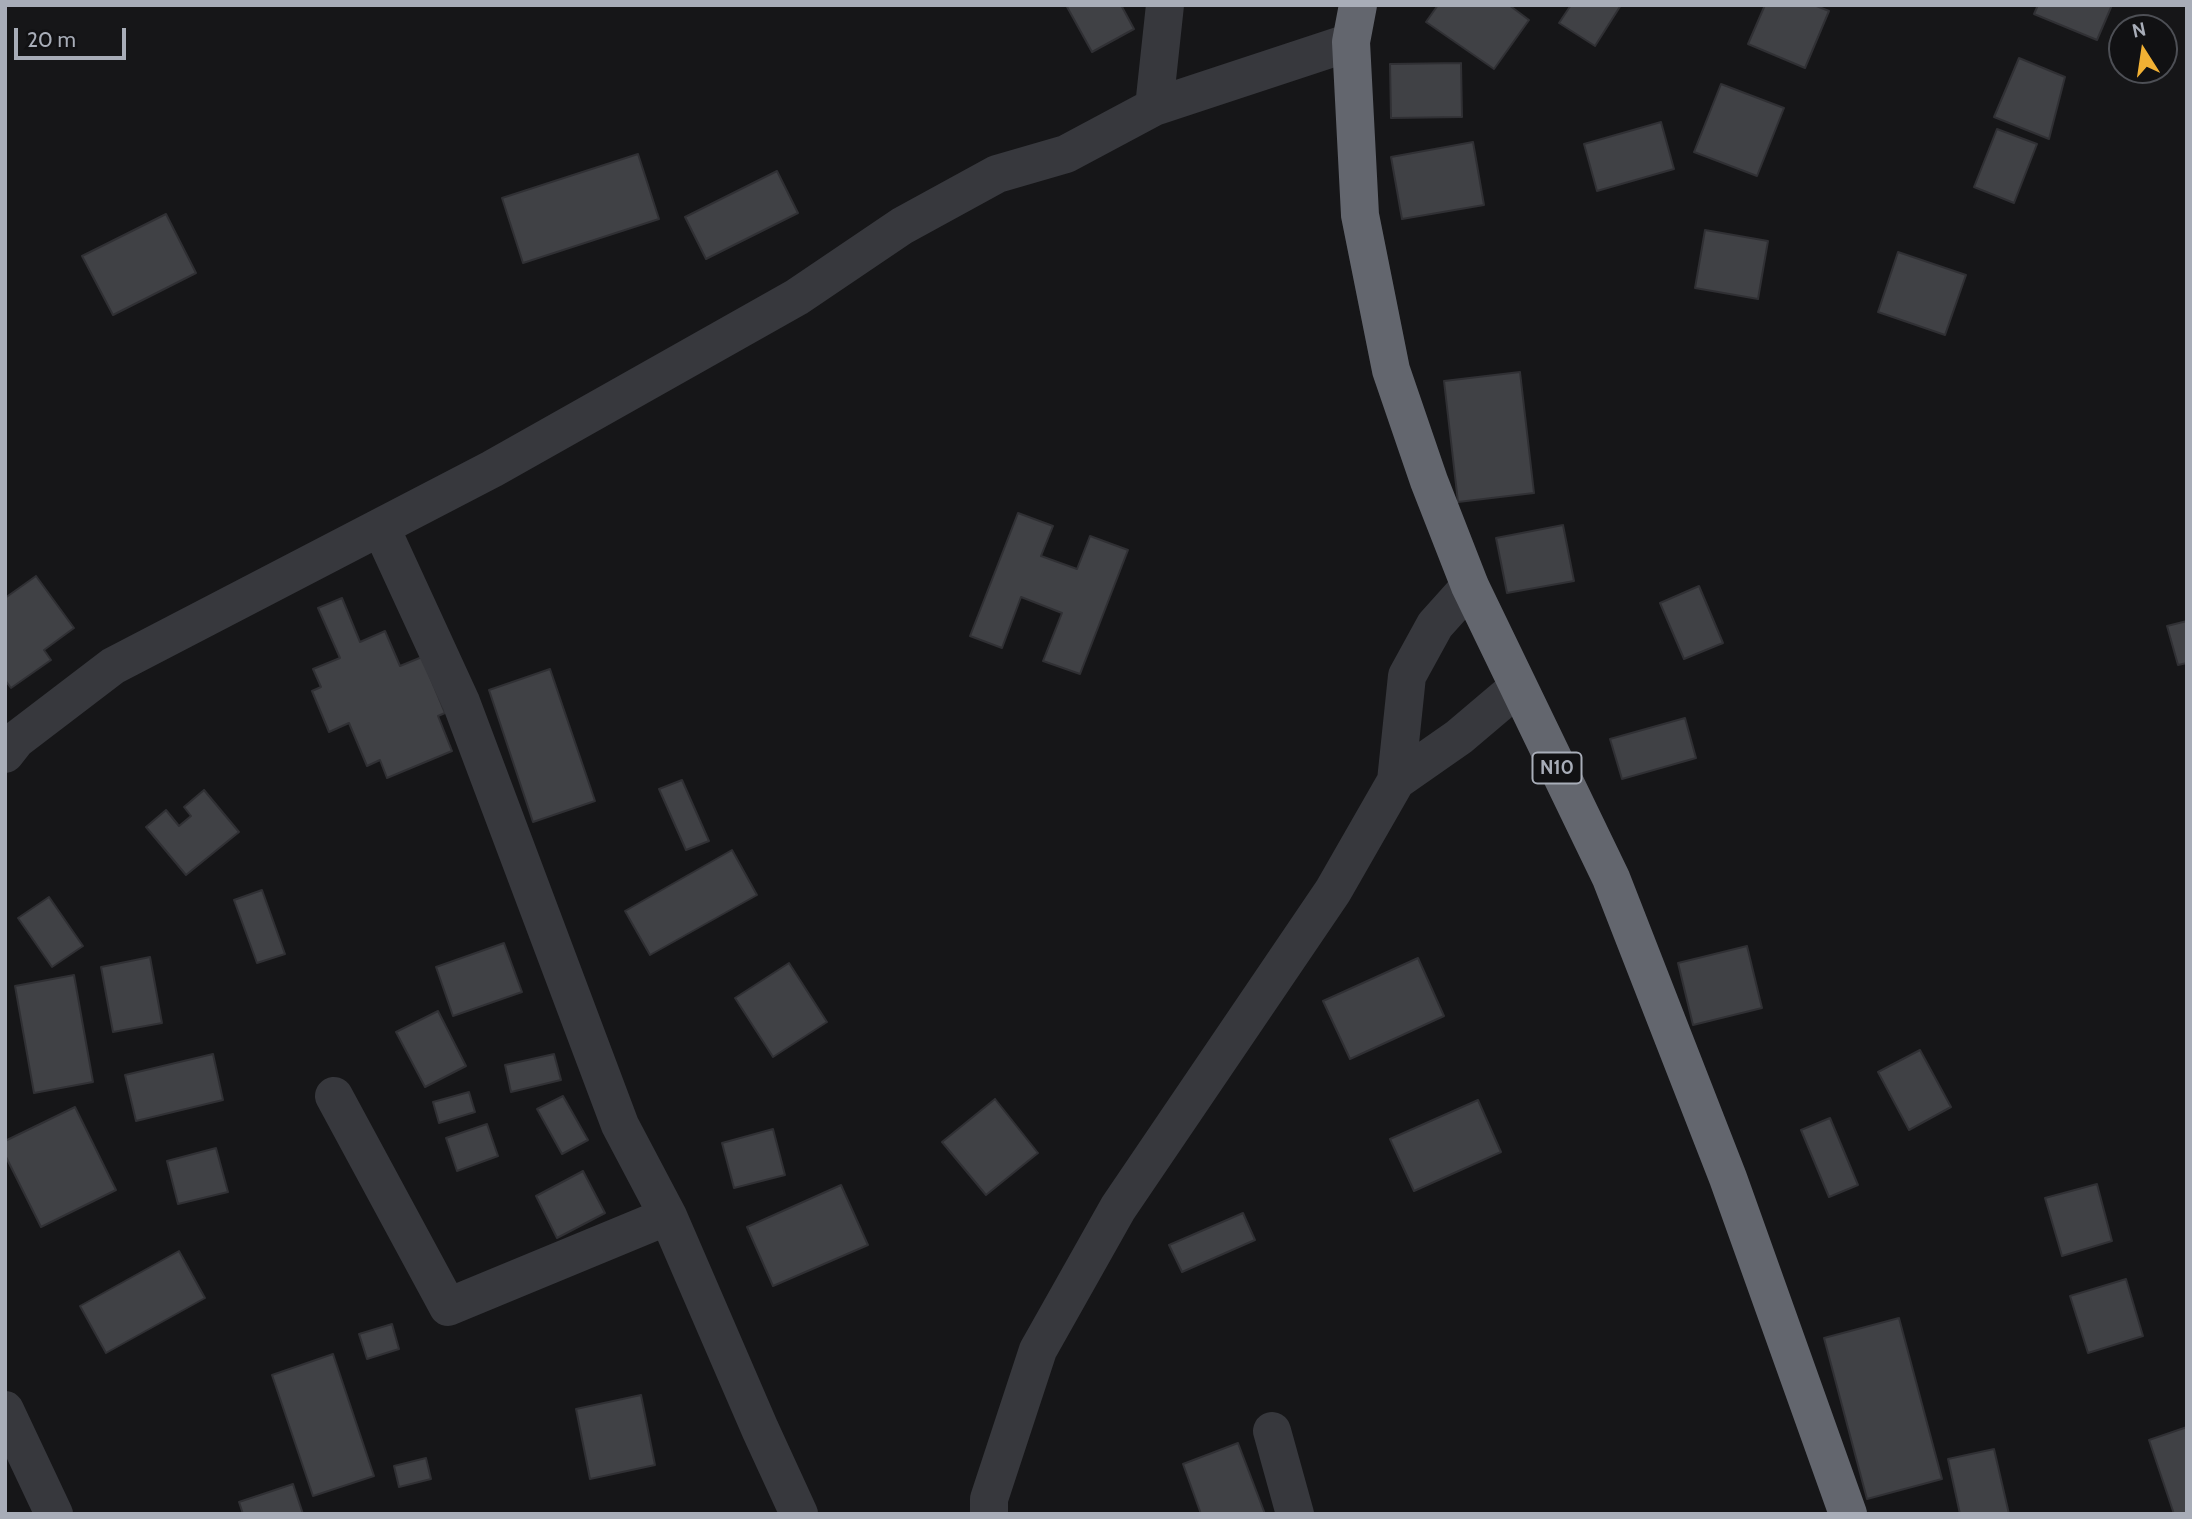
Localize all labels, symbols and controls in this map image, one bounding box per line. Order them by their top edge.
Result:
scale bar [18,14,130,58]
north arrow [2108,14,2178,84]
text: N [2130,17,2148,43]
text: 20 m [27,27,76,52]
road number: N10 [1532,752,1582,783]

